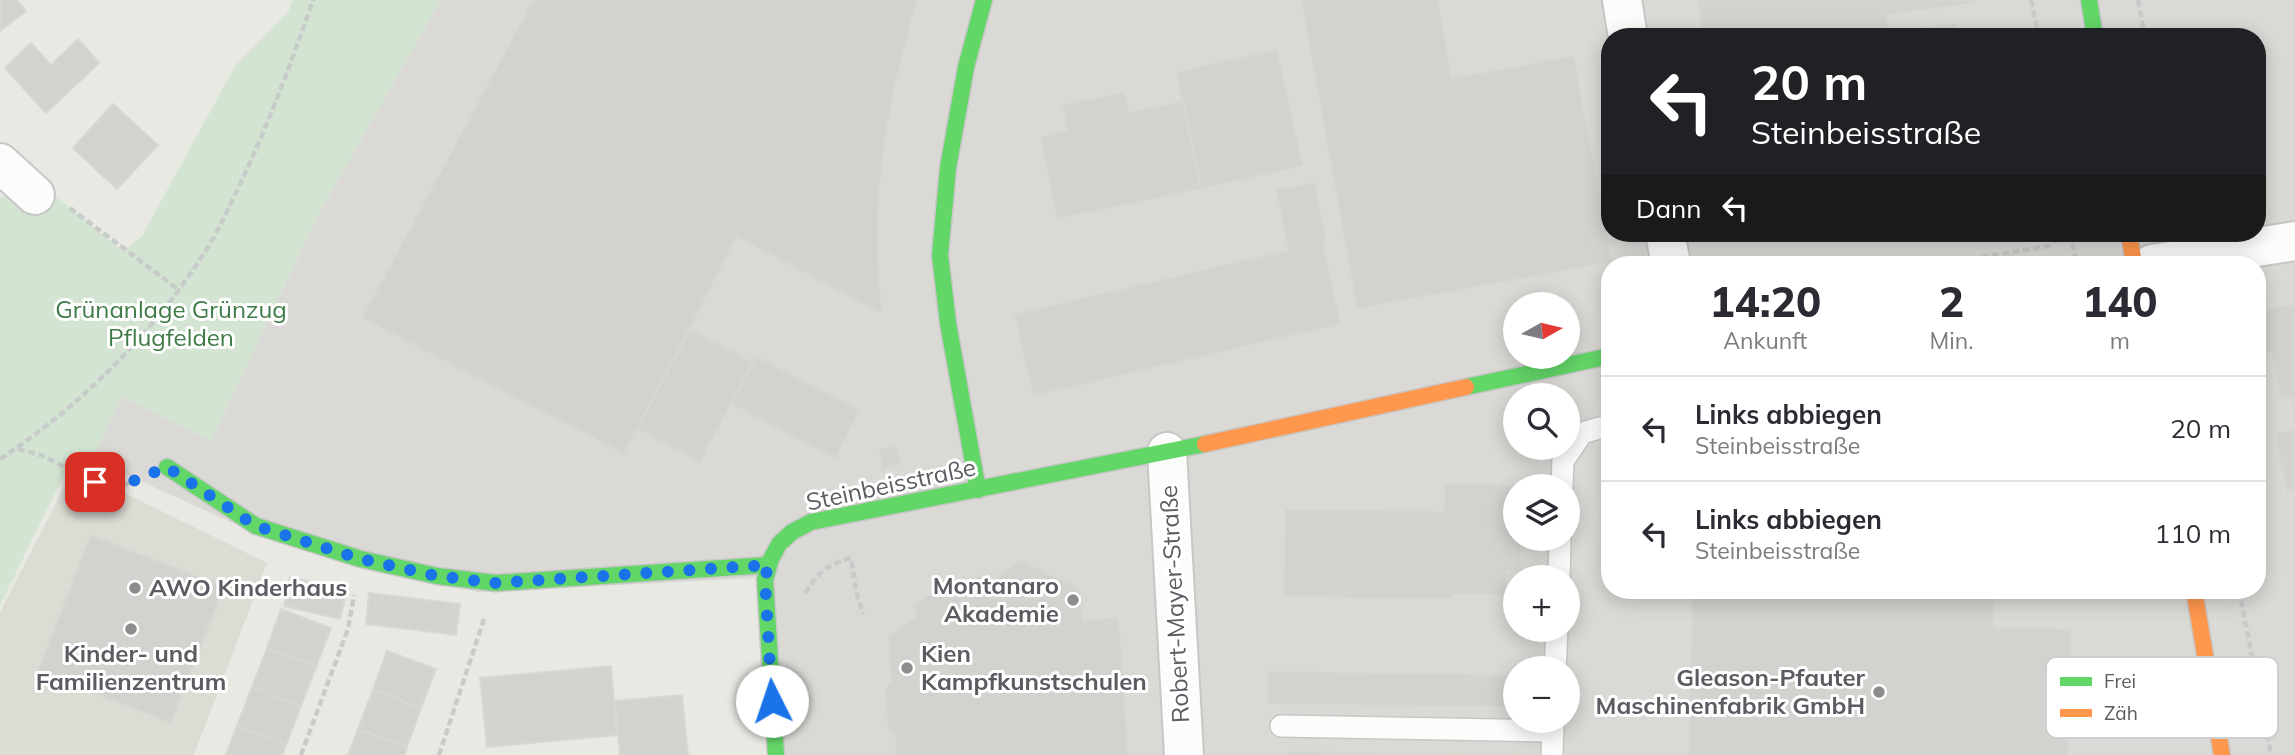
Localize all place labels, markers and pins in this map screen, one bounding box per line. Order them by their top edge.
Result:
pin [65,452,125,512]
place label: Montanaro Akademie [933,570,1059,628]
place label: AWO Kinderhaus [149,572,347,602]
marker: AWO Kinderhaus [127,580,143,596]
marker: Montanaro Akademie [1065,592,1081,608]
marker: Kinder- und Familienzentrum [123,621,139,637]
place label: Kinder- und Familienzentrum [36,638,226,696]
place label: Kien Kampfkunstschulen [921,638,1147,696]
marker: Kien Kampfkunstschulen [899,660,915,676]
place label: Gleason-Pfauter Maschinenfabrik GmbH [1596,662,1866,720]
marker: Gleason-Pfauter Maschinenfabrik GmbH [1871,684,1887,700]

